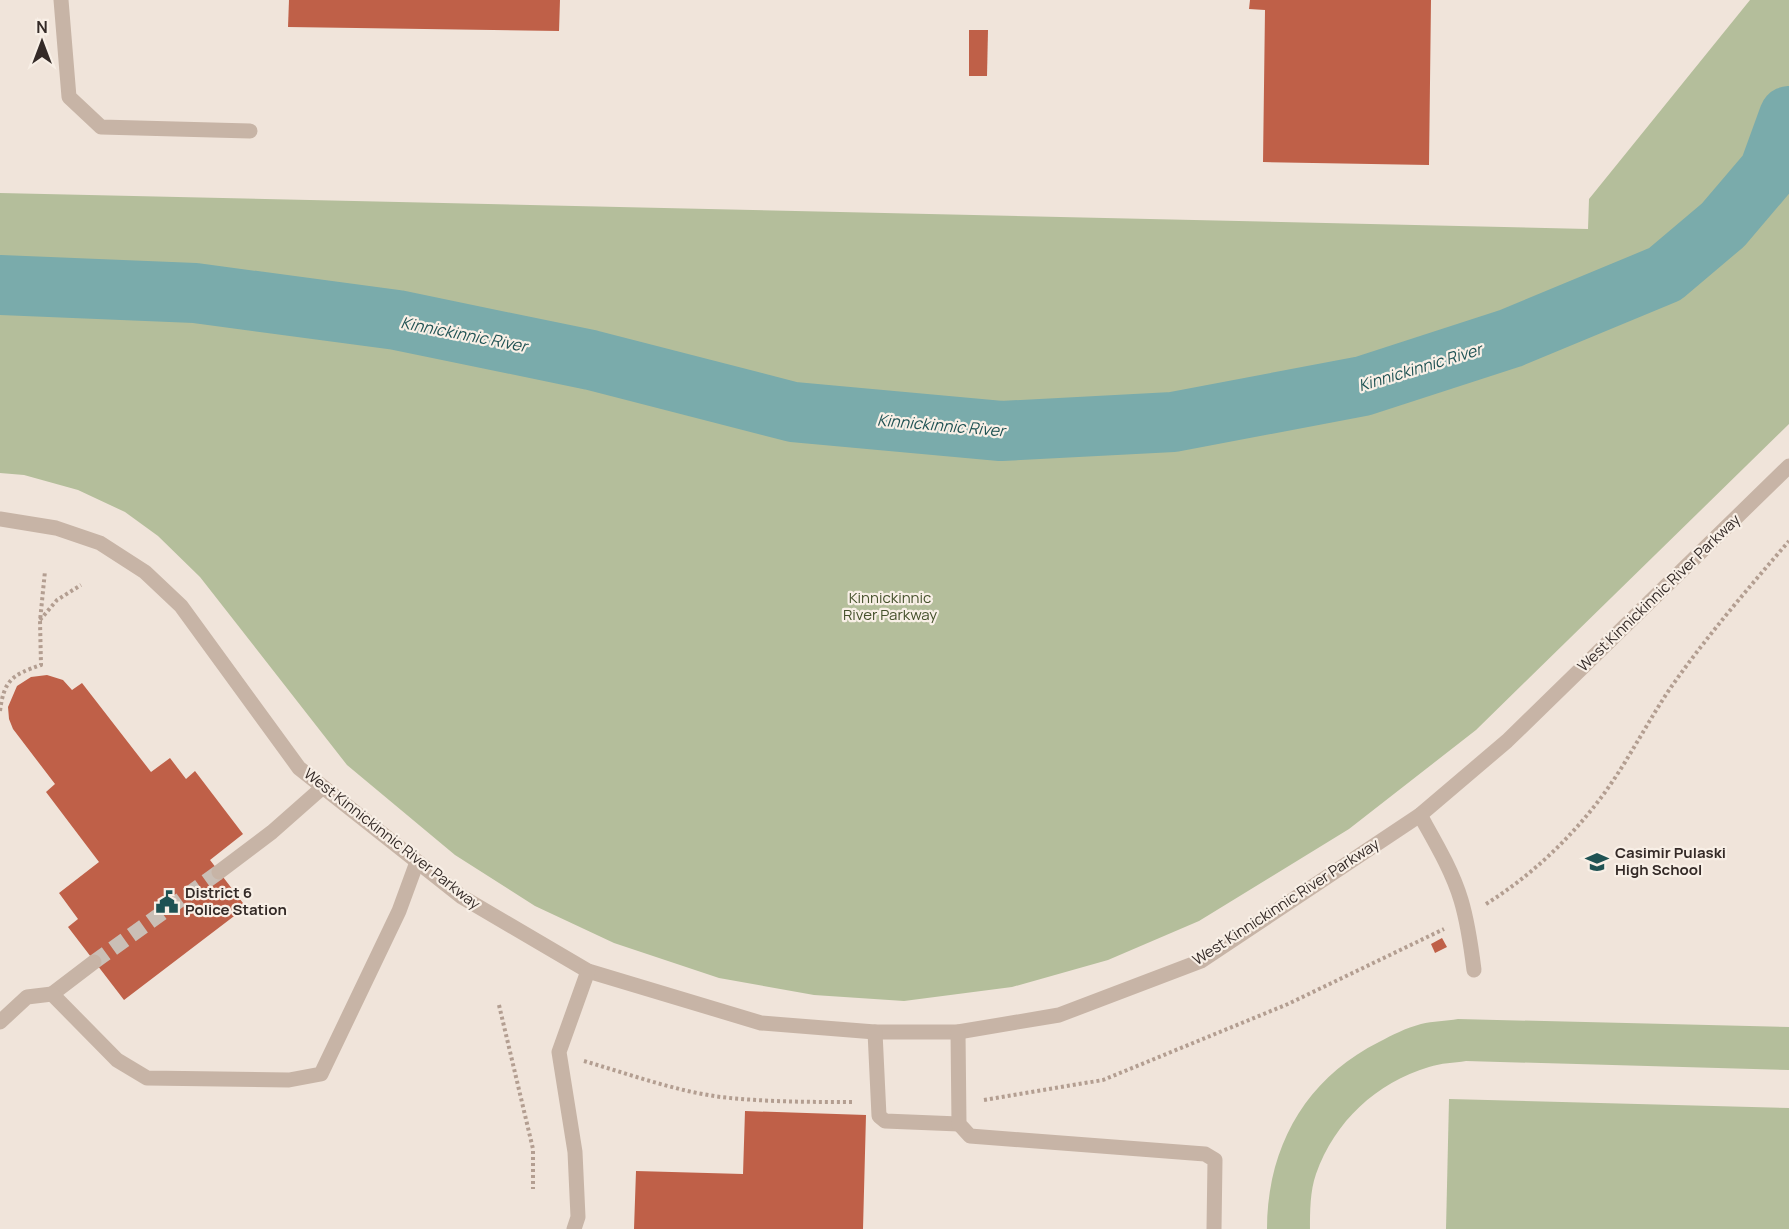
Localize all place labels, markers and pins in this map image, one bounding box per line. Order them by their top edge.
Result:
place label: Casimir Pulaski High School [1615,842,1726,880]
school or university icon: Casimir Pulaski High School [1584,849,1610,875]
place label: District 6 Police Station [185,882,287,920]
public building icon: District 6 Police Station [154,889,180,915]

